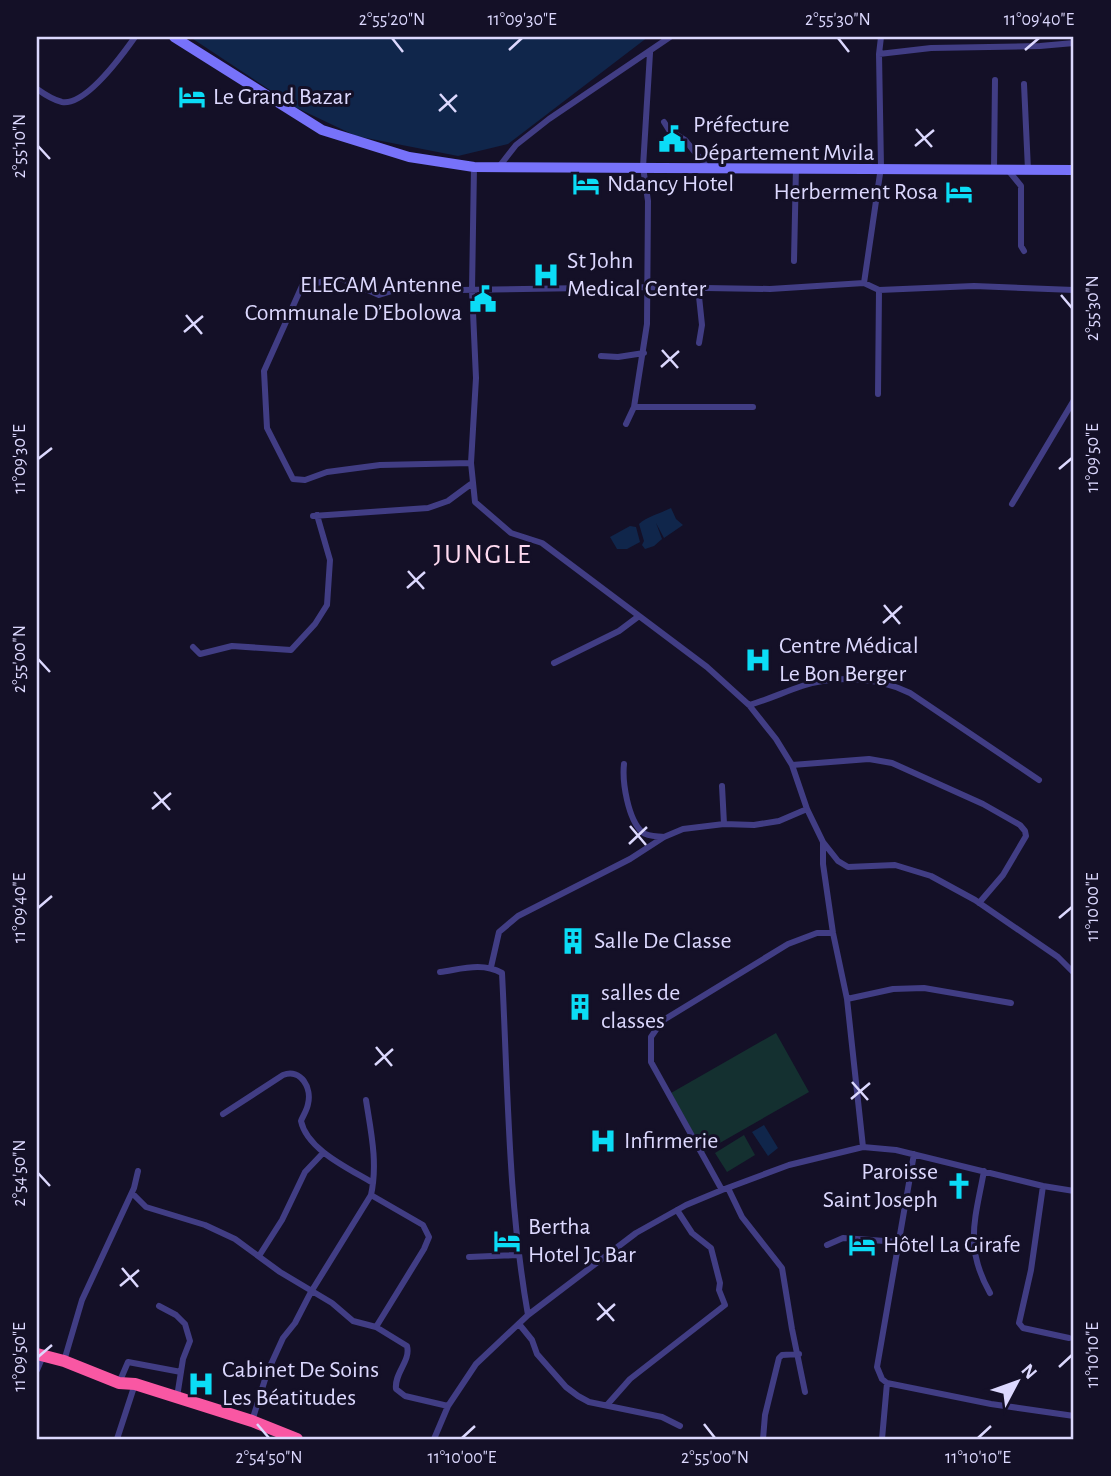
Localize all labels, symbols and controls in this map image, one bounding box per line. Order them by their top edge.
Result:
text: 2°55'20"N [359,11,425,29]
text: 11°09'30"E [487,11,557,29]
text: 2°55'30"N [805,11,871,29]
text: 11°09'40"E [1004,11,1075,29]
hotel icon: Le Grand Bazar [177,82,207,112]
place label: Le Grand Bazar [213,85,351,109]
place label: Préfecture Département Mvila [693,113,875,165]
text: 2°55'10"N [11,114,29,178]
public building icon: Préfecture Département Mvila [657,124,687,154]
hotel icon: Ndancy Hotel [571,169,601,199]
place label: Ndancy Hotel [607,172,734,196]
hotel icon: Herberment Rosa [944,177,974,207]
place label: Herberment Rosa [774,180,938,204]
place label: St John Medical Center [567,249,707,301]
hospital icon: St John Medical Center [531,260,561,290]
place label: ELECAM Antenne Communale D’Ebolowa [245,273,462,325]
text: 2°55'30"N [1084,275,1102,341]
public building icon: ELECAM Antenne Communale D’Ebolowa [468,284,498,314]
text: 11°09'50"E [1084,423,1102,493]
text: 11°09'30"E [11,424,29,494]
district label: JUNGLE [434,541,532,569]
text: 2°55'00"N [11,625,29,693]
place label: Centre Médical Le Bon Berger [779,634,919,686]
hospital icon: Centre Médical Le Bon Berger [743,645,773,675]
text: 11°09'40"E [11,872,29,943]
text: 11°10'00"E [1084,872,1102,942]
building icon: Salle De Classe [558,926,588,956]
place label: Salle De Classe [594,929,732,953]
place label: salles de classes [601,981,680,1033]
building icon: salles de classes [565,992,595,1022]
hospital icon: Infirmerie [588,1126,618,1156]
place label: Infirmerie [624,1129,718,1153]
text: 2°54'50"N [11,1140,29,1207]
place label: Paroisse Saint Joseph [823,1160,938,1212]
church icon: Paroisse Saint Joseph [944,1171,974,1201]
place label: Bertha Hotel Jc Bar [528,1215,636,1267]
hotel icon: Bertha Hotel Jc Bar [492,1226,522,1256]
hotel icon: Hôtel La Girafe [847,1230,877,1260]
place label: Hôtel La Girafe [883,1233,1021,1257]
text: 11°09'50"E [11,1322,29,1392]
text: 11°10'10"E [1084,1322,1102,1388]
north arrow [982,1346,1052,1416]
place label: Cabinet De Soins Les Béatitudes [222,1358,379,1410]
text: N [1017,1361,1040,1383]
hospital icon: Cabinet De Soins Les Béatitudes [186,1369,216,1399]
text: 2°54'50"N [236,1449,303,1467]
text: 11°10'00"E [427,1449,497,1467]
text: 2°55'00"N [681,1449,749,1467]
text: 11°10'10"E [945,1449,1011,1467]

